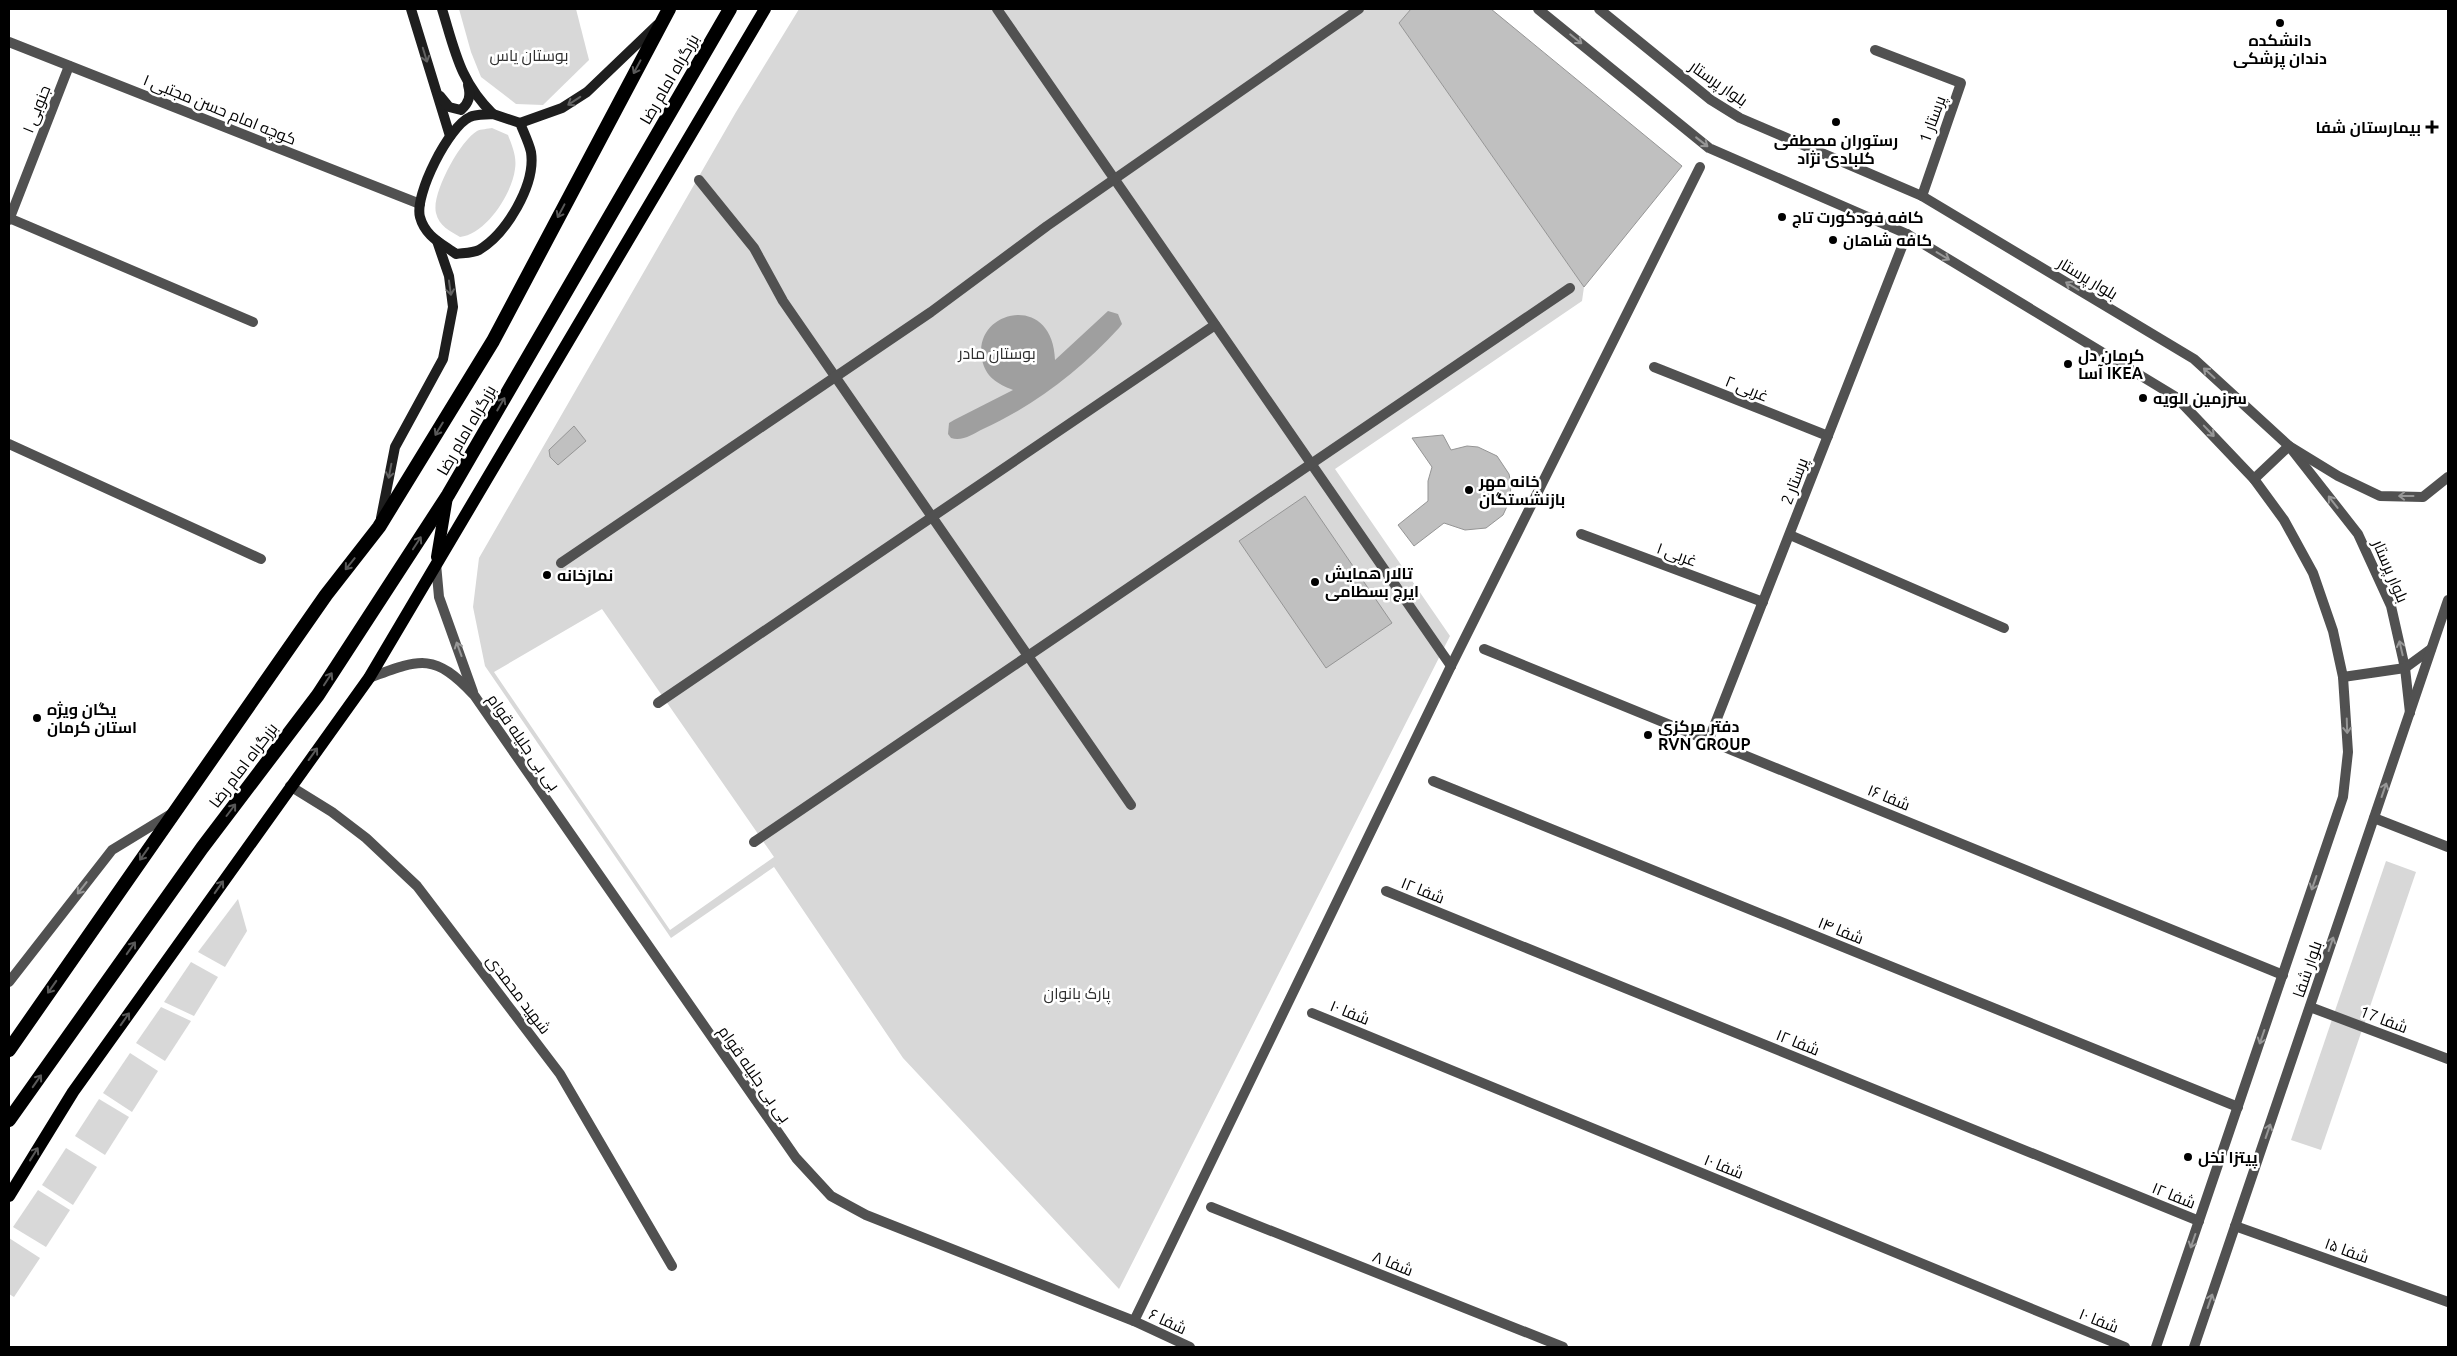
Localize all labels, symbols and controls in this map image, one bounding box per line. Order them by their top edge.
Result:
marker: دانشکده دندان پزشکی [2274,17,2286,29]
street label: بزرگراه امام رضا [636,31,705,129]
place label: دانشکده دندان پزشکی [2233,31,2327,70]
one-way arrow [1569,34,1582,45]
park label: بوستان یاس [490,46,568,66]
one-way arrow [421,47,430,63]
street label: بلوار پرستار [1684,56,1751,112]
one-way arrow [632,59,641,74]
street label: کوچه امام حسن مجتبی ۱ [140,70,299,151]
street label: ۱ جنوبی [18,83,56,136]
street label: پرستار 1 [1915,92,1952,146]
one-way arrow [567,96,581,106]
marker: رستوران مصطفی کلبادی نژاد [1830,116,1842,128]
place label: بیمارستان شفا [2315,118,2421,137]
marker: بیمارستان شفا [2425,120,2439,134]
place label: رستوران مصطفی کلبادی نژاد [1774,131,1898,168]
one-way arrow [1695,136,1708,147]
one-way arrow [556,203,566,218]
place label: کافه فودکورت تاج [1792,208,1924,228]
marker: کافه فودکورت تاج [1776,211,1788,223]
place label: کافه شاهان [1843,231,1932,250]
marker: کافه شاهان [1827,234,1839,246]
one-way arrow [1936,251,1950,261]
street label: بلوار پرستار [2052,253,2121,305]
one-way arrow [445,279,455,295]
one-way arrow [2065,280,2079,290]
park label: بوستان مادر [957,344,1036,364]
place label: کرمان دل آسا IKEA [2078,346,2144,382]
marker: کرمان دل آسا IKEA [2062,358,2074,370]
one-way arrow [2202,367,2215,379]
street label: ۲ غربی [1722,371,1771,407]
street label: بزرگراه امام رضا [433,382,502,480]
place label: سرزمین الویه [2153,389,2247,408]
marker: سرزمین الویه [2137,392,2149,404]
one-way arrow [496,397,506,411]
one-way arrow [434,421,444,435]
one-way arrow [2203,425,2215,437]
street label: پرستار 2 [1777,454,1814,508]
one-way arrow [385,463,395,479]
place label: خانه مهر بازنشستگان [1478,472,1565,509]
marker: خانه مهر بازنشستگان [1463,484,1475,496]
one-way arrow [2399,491,2415,501]
one-way arrow [2328,496,2339,509]
one-way arrow [411,536,422,550]
street label: بلوار پرستار [2367,536,2412,606]
street label: ۱ غربی [1654,538,1699,571]
one-way arrow [344,557,355,570]
place label: تالار همایش ایرج بسطامی [1325,564,1419,602]
place label: نمازخانه [557,566,613,585]
marker: نمازخانه [541,569,553,581]
marker: تالار همایش ایرج بسطامی [1309,576,1321,588]
one-way arrow [2396,640,2405,656]
one-way arrow [454,642,463,657]
one-way arrow [323,673,333,687]
street label: بی بی جلیله قوام [482,690,564,795]
place label: یگان ویژه استان کرمان [47,700,137,737]
marker: یگان ویژه استان کرمان [31,712,43,724]
place label: دفتر مرکزی RVN GROUP [1658,717,1751,753]
one-way arrow [2343,718,2352,734]
street label: بزرگراه امام رضا [205,719,283,813]
marker: دفتر مرکزی RVN GROUP [1642,729,1654,741]
one-way arrow [308,747,318,761]
street label: شفا ۱۶ [1865,780,1913,814]
one-way arrow [2379,782,2389,798]
one-way arrow [225,803,236,816]
one-way arrow [139,846,149,860]
street label: شفا ۱۲ [1399,873,1447,907]
one-way arrow [2309,875,2318,890]
one-way arrow [213,880,224,894]
one-way arrow [77,881,88,894]
street label: شفا ۱۴ [1816,913,1866,947]
one-way arrow [2327,936,2336,952]
street label: بلوار شفا [2289,938,2326,1000]
one-way arrow [126,941,136,955]
street label: شهید محمدی [482,951,555,1038]
one-way arrow [47,980,57,994]
park label: پارک بانوان [1044,984,1111,1005]
street label: شفا ۱۰ [1328,996,1372,1028]
street label: شفا 17 [2357,1002,2411,1036]
one-way arrow [120,1012,130,1026]
street label: بی بی جلیله قوام [713,1022,795,1127]
street label: شفا ۱۲ [1774,1025,1822,1059]
one-way arrow [2256,1029,2266,1045]
one-way arrow [32,1074,42,1088]
one-way arrow [2264,1123,2273,1139]
one-way arrow [30,1148,40,1162]
place label: پیتزا نخل [2198,1148,2258,1169]
street label: شفا ۱۰ [1702,1150,1746,1182]
marker: پیتزا نخل [2182,1151,2194,1163]
street label: شفا ۱۲ [2150,1178,2198,1212]
one-way arrow [2187,1232,2197,1248]
street label: شفا ۱۵ [2323,1234,2371,1266]
street label: شفا ۸ [1370,1247,1416,1279]
one-way arrow [2205,1293,2215,1309]
street label: شفا ۶ [1146,1304,1190,1338]
street label: شفا ۱۰ [2077,1304,2121,1336]

